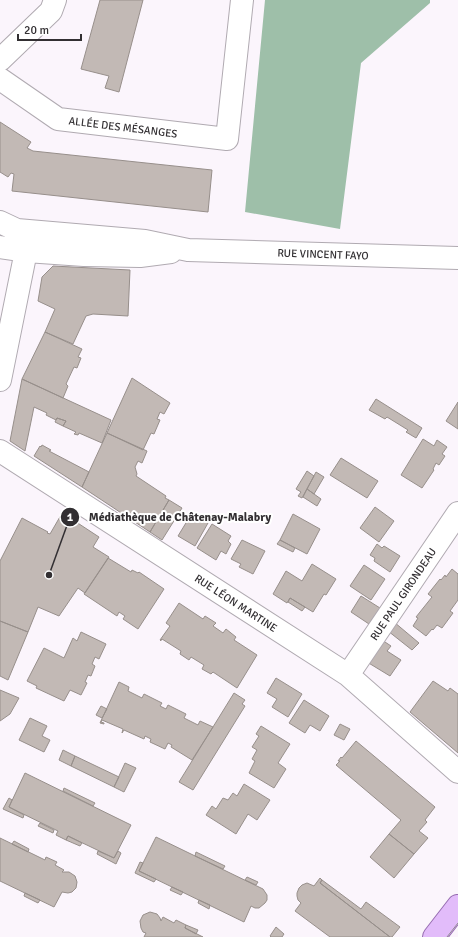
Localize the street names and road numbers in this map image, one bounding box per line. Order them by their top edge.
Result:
street label: ALLÉE DES MÉSANGES [68,113,178,141]
street label: RUE VINCENT FAYO [277,246,369,263]
street label: RUE PAUL GIRONDEAU [368,546,439,643]
street label: RUE LÉON MARTINE [192,571,280,635]

